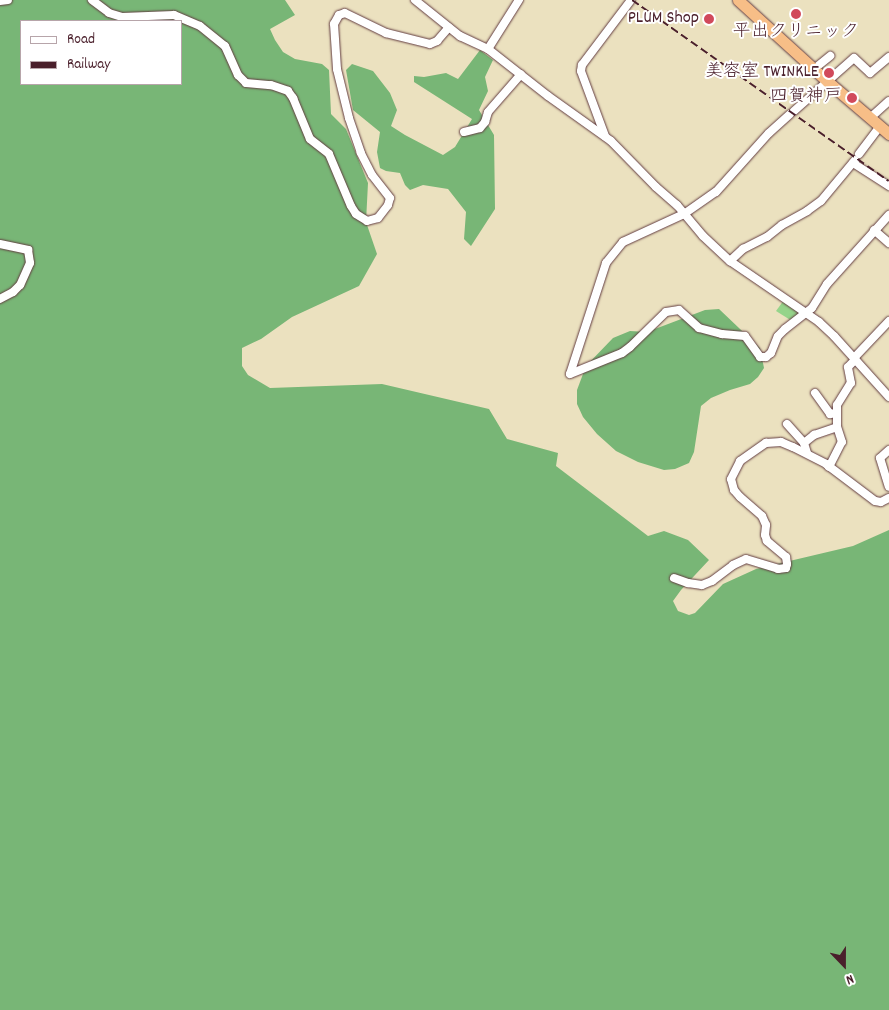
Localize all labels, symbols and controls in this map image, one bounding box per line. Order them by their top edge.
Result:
place label: PLUM Shop [628,8,699,30]
marker: 平出クリニック [790,8,802,20]
marker: PLUM Shop [703,13,715,25]
legend [20,20,182,85]
place label: 平出クリニック [733,22,859,44]
text: Road [67,29,95,51]
text: Railway [67,54,110,76]
place label: 美容室 TWINKLE [705,62,819,84]
marker: 美容室 TWINKLE [823,67,835,79]
place label: 四賀神戸 [770,87,842,109]
marker: 四賀神戸 [846,92,858,104]
north arrow [819,940,869,990]
text: N [843,968,857,989]

